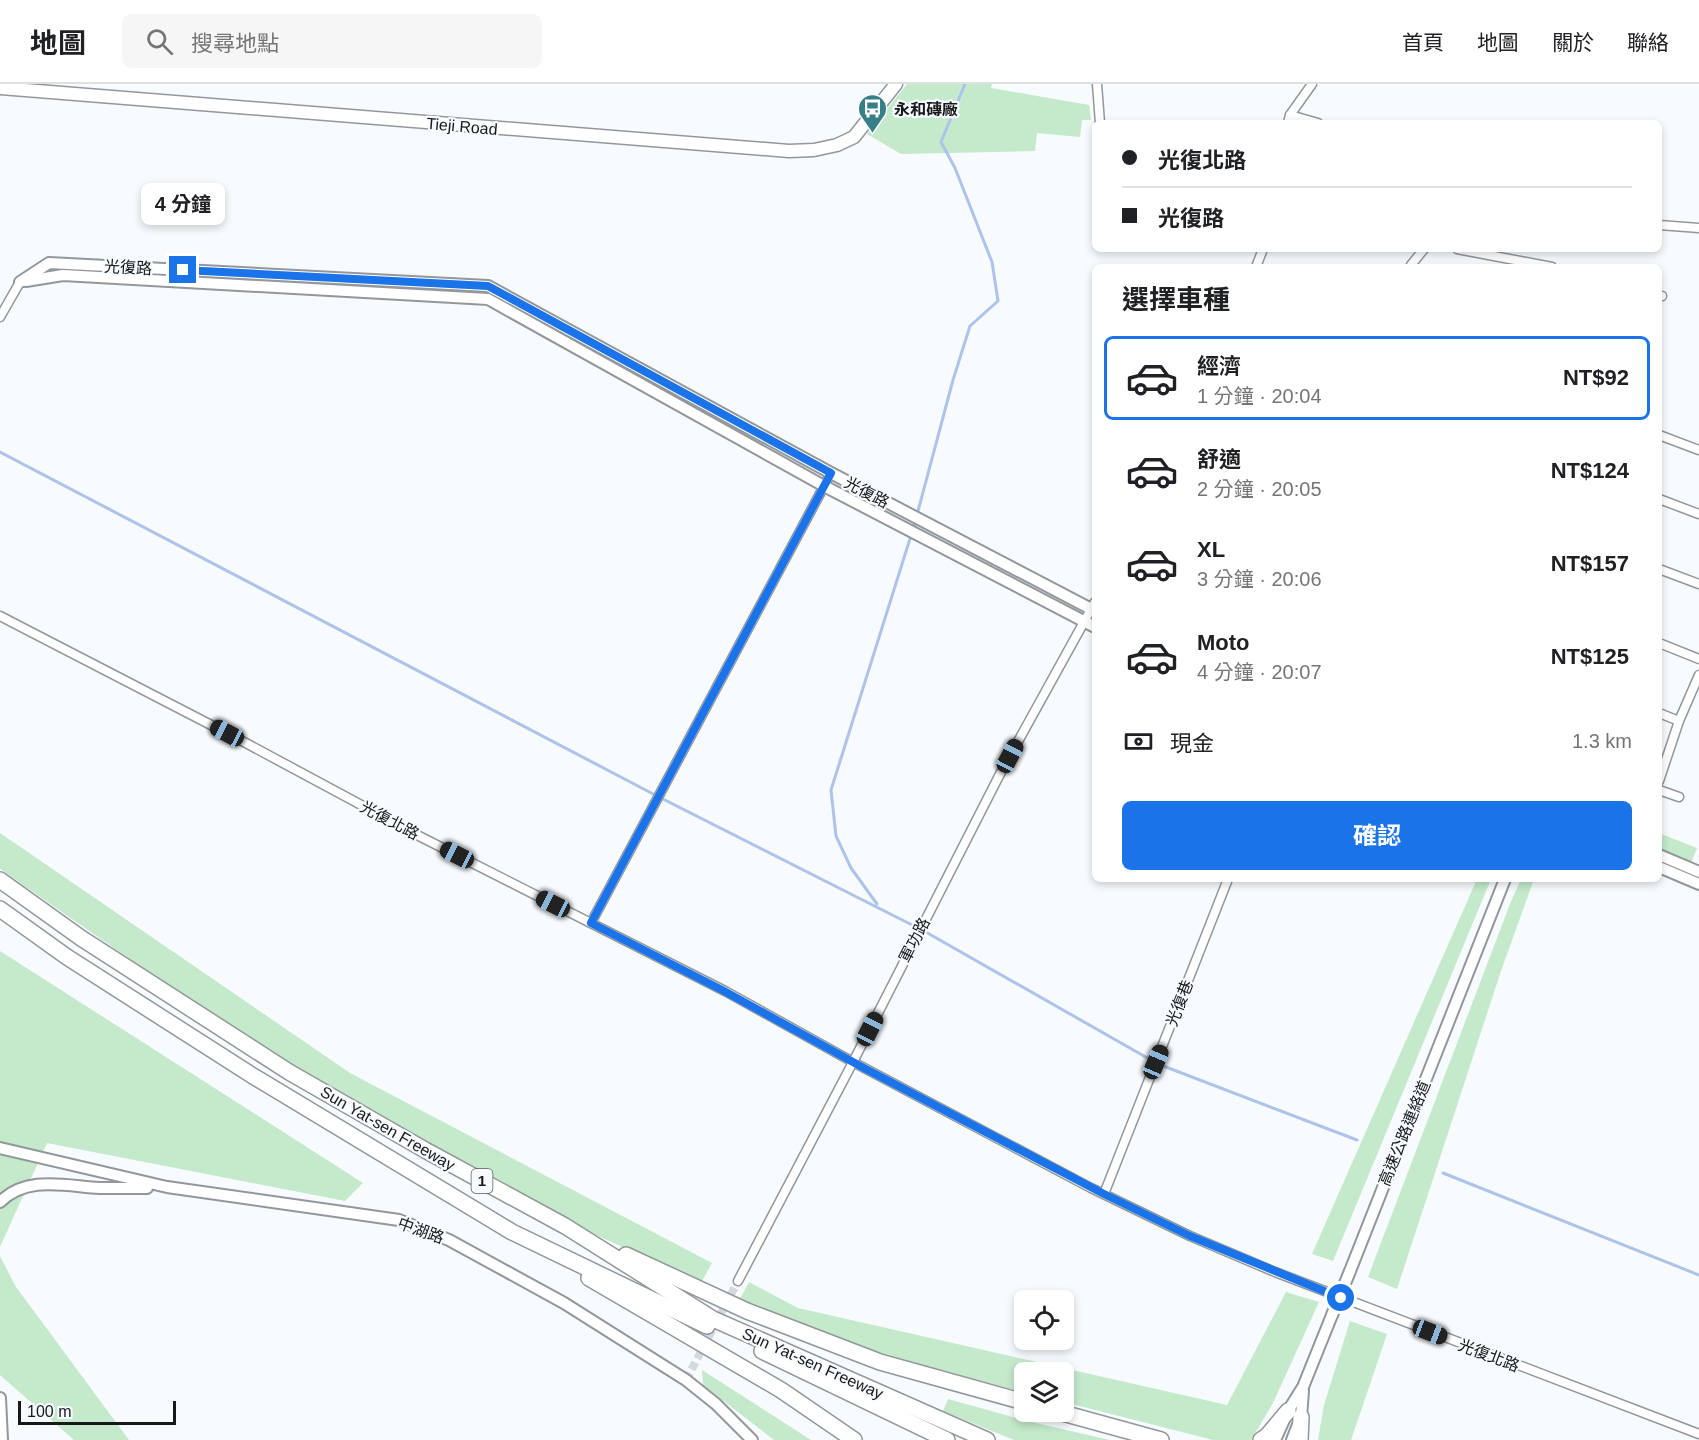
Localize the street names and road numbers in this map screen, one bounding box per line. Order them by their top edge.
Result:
street label: Tieji Road [426,115,498,138]
street label: 光復路 [104,258,152,277]
street label: 光復路 [842,474,892,511]
street label: 光復北路 [358,798,422,843]
street label: 軍功路 [896,915,933,965]
street label: 光復巷 [1163,978,1196,1029]
street label: 高速公路連絡道 [1376,1078,1433,1188]
street label: Sun Yat-sen Freeway [318,1083,458,1174]
road number: 1 [472,1169,492,1193]
street label: 中湖路 [395,1214,446,1247]
street label: Sun Yat-sen Freeway [740,1325,886,1402]
street label: 光復北路 [1456,1336,1522,1375]

